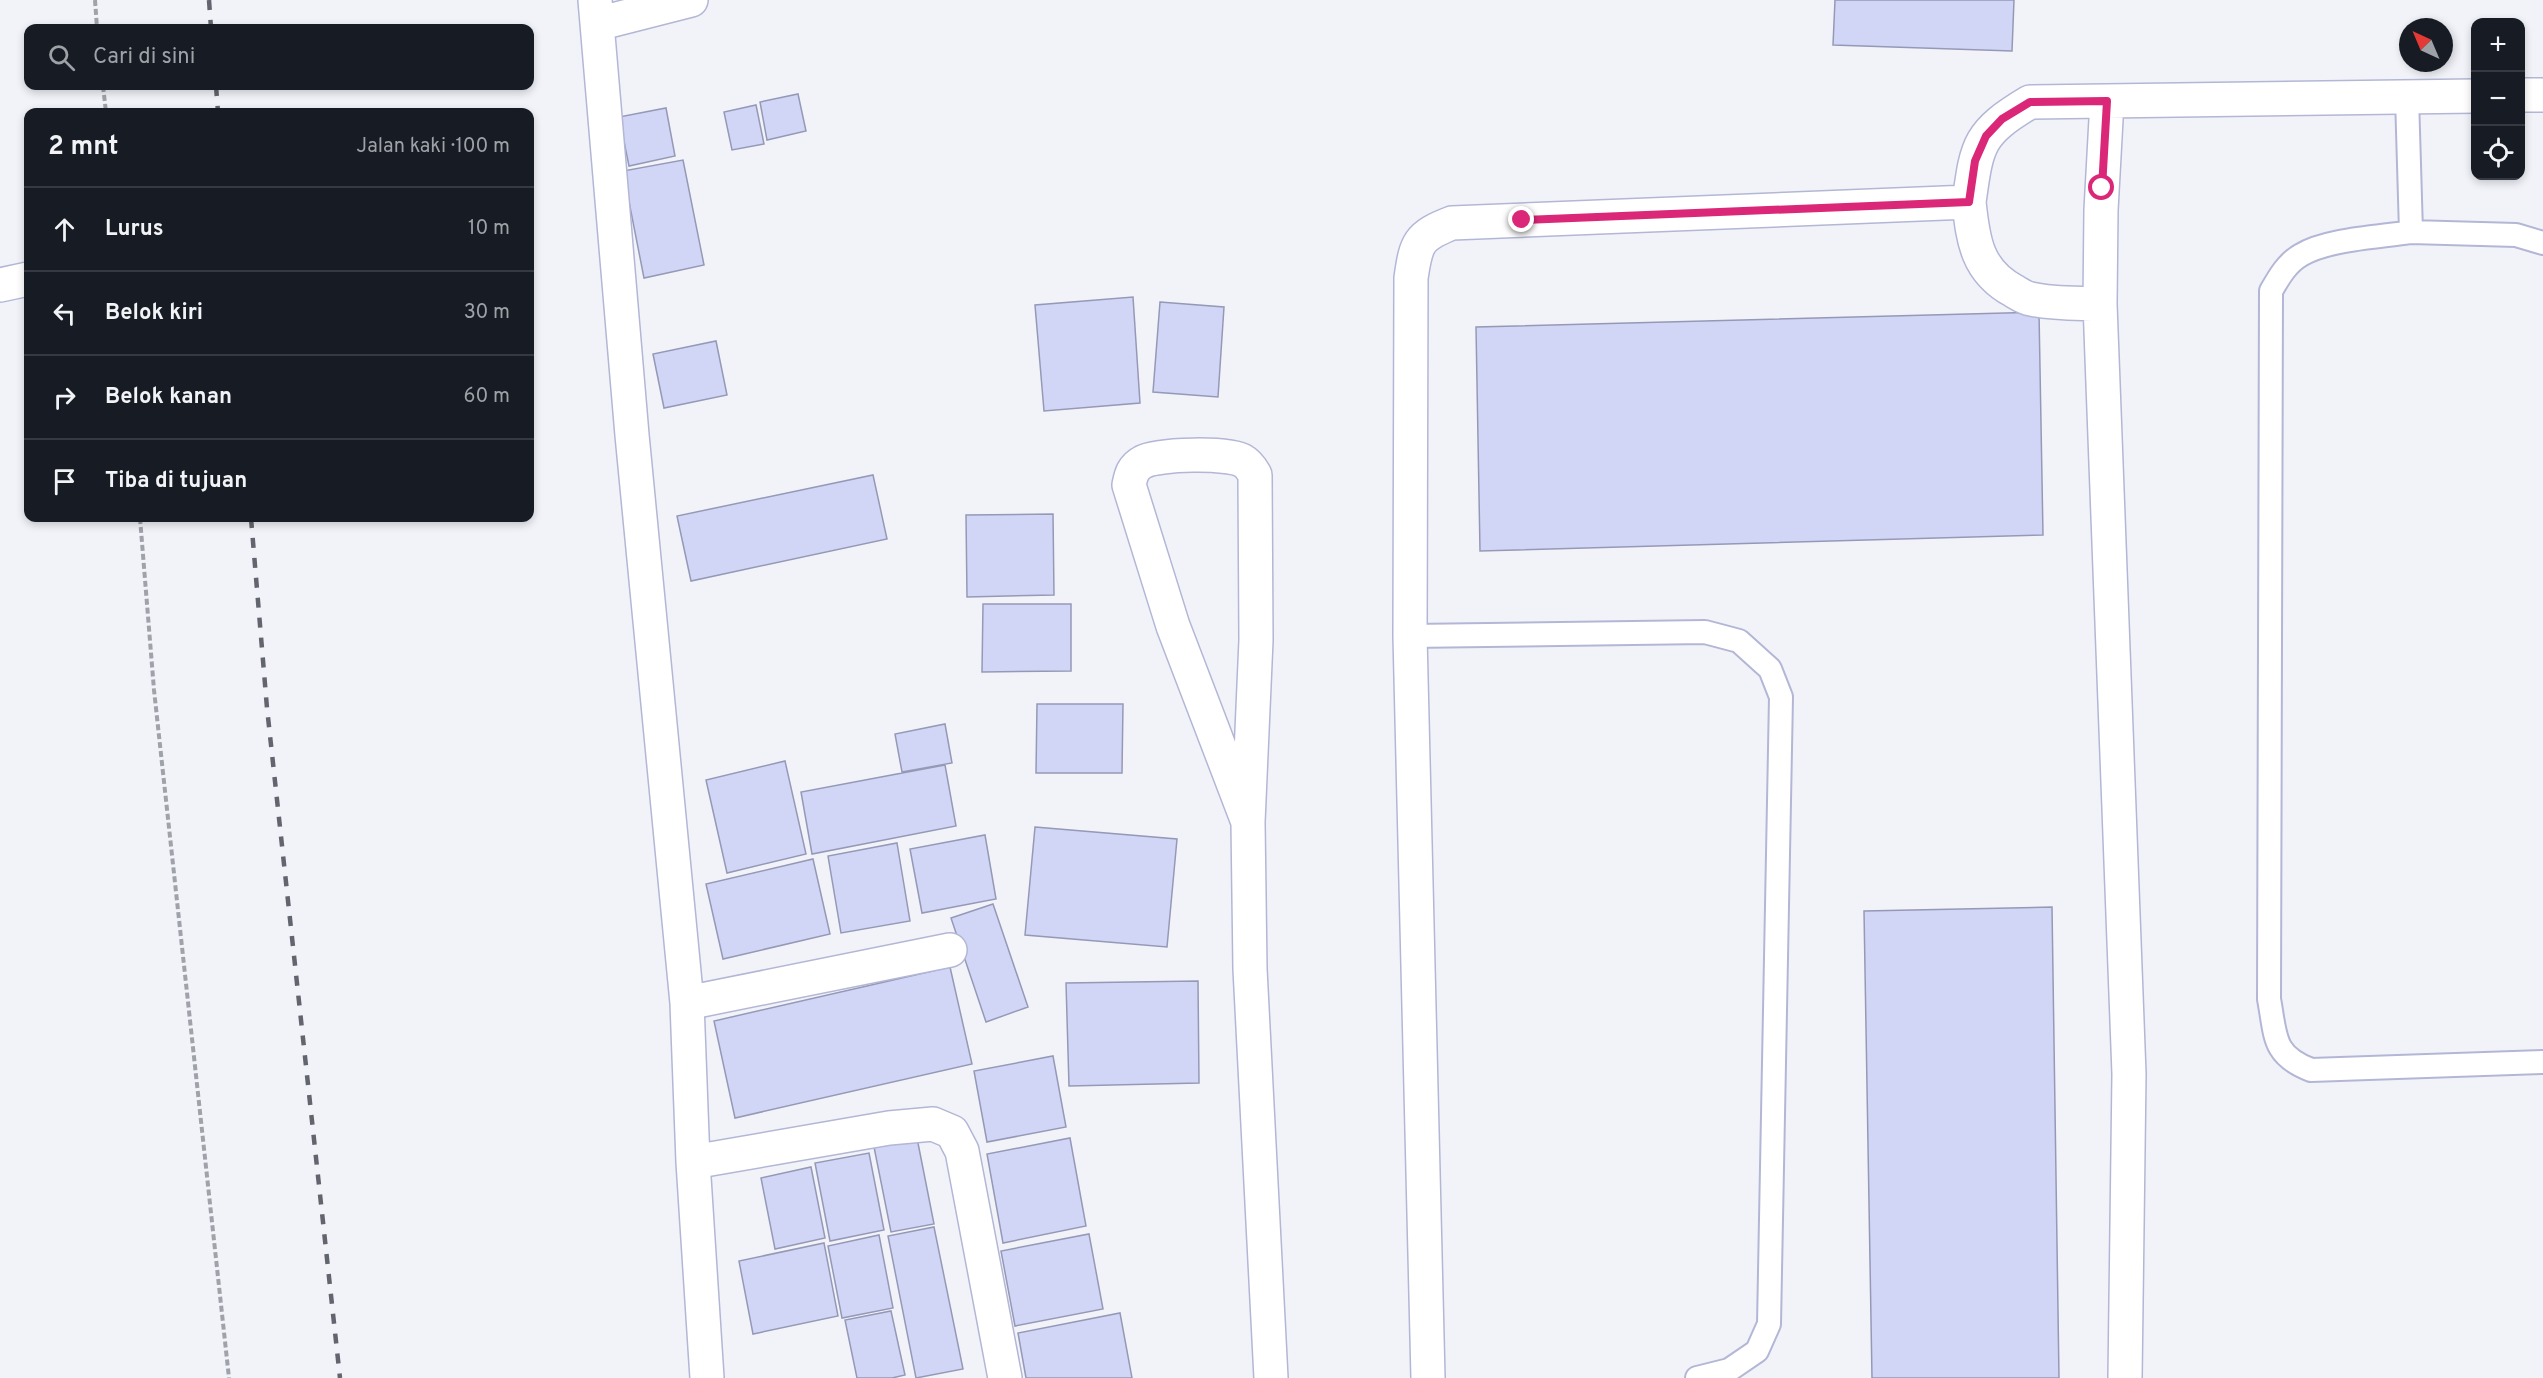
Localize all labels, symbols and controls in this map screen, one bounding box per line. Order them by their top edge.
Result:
north arrow [2399,18,2453,72]
map controls [2471,18,2525,180]
button: + [2471,18,2525,72]
search box [24,24,534,90]
icon: search [45,41,78,74]
text: Cari di sini [93,44,195,71]
button: − [2471,72,2525,126]
button: locate [2471,126,2525,180]
text: 2 mnt [48,131,119,164]
text: Jalan kaki · 100 m [356,134,510,160]
route start [2088,174,2114,200]
route end [1508,206,1534,232]
icon: ahead [48,213,81,246]
text: Lurus [105,216,164,243]
text: 10 m [468,216,510,242]
icon: left [48,297,81,330]
text: Belok kiri [105,300,203,327]
text: 30 m [464,300,510,326]
icon: right [48,381,81,414]
text: Belok kanan [105,384,232,411]
text: 60 m [464,384,510,410]
icon: arrive [48,465,81,498]
text: Tiba di tujuan [105,468,247,495]

